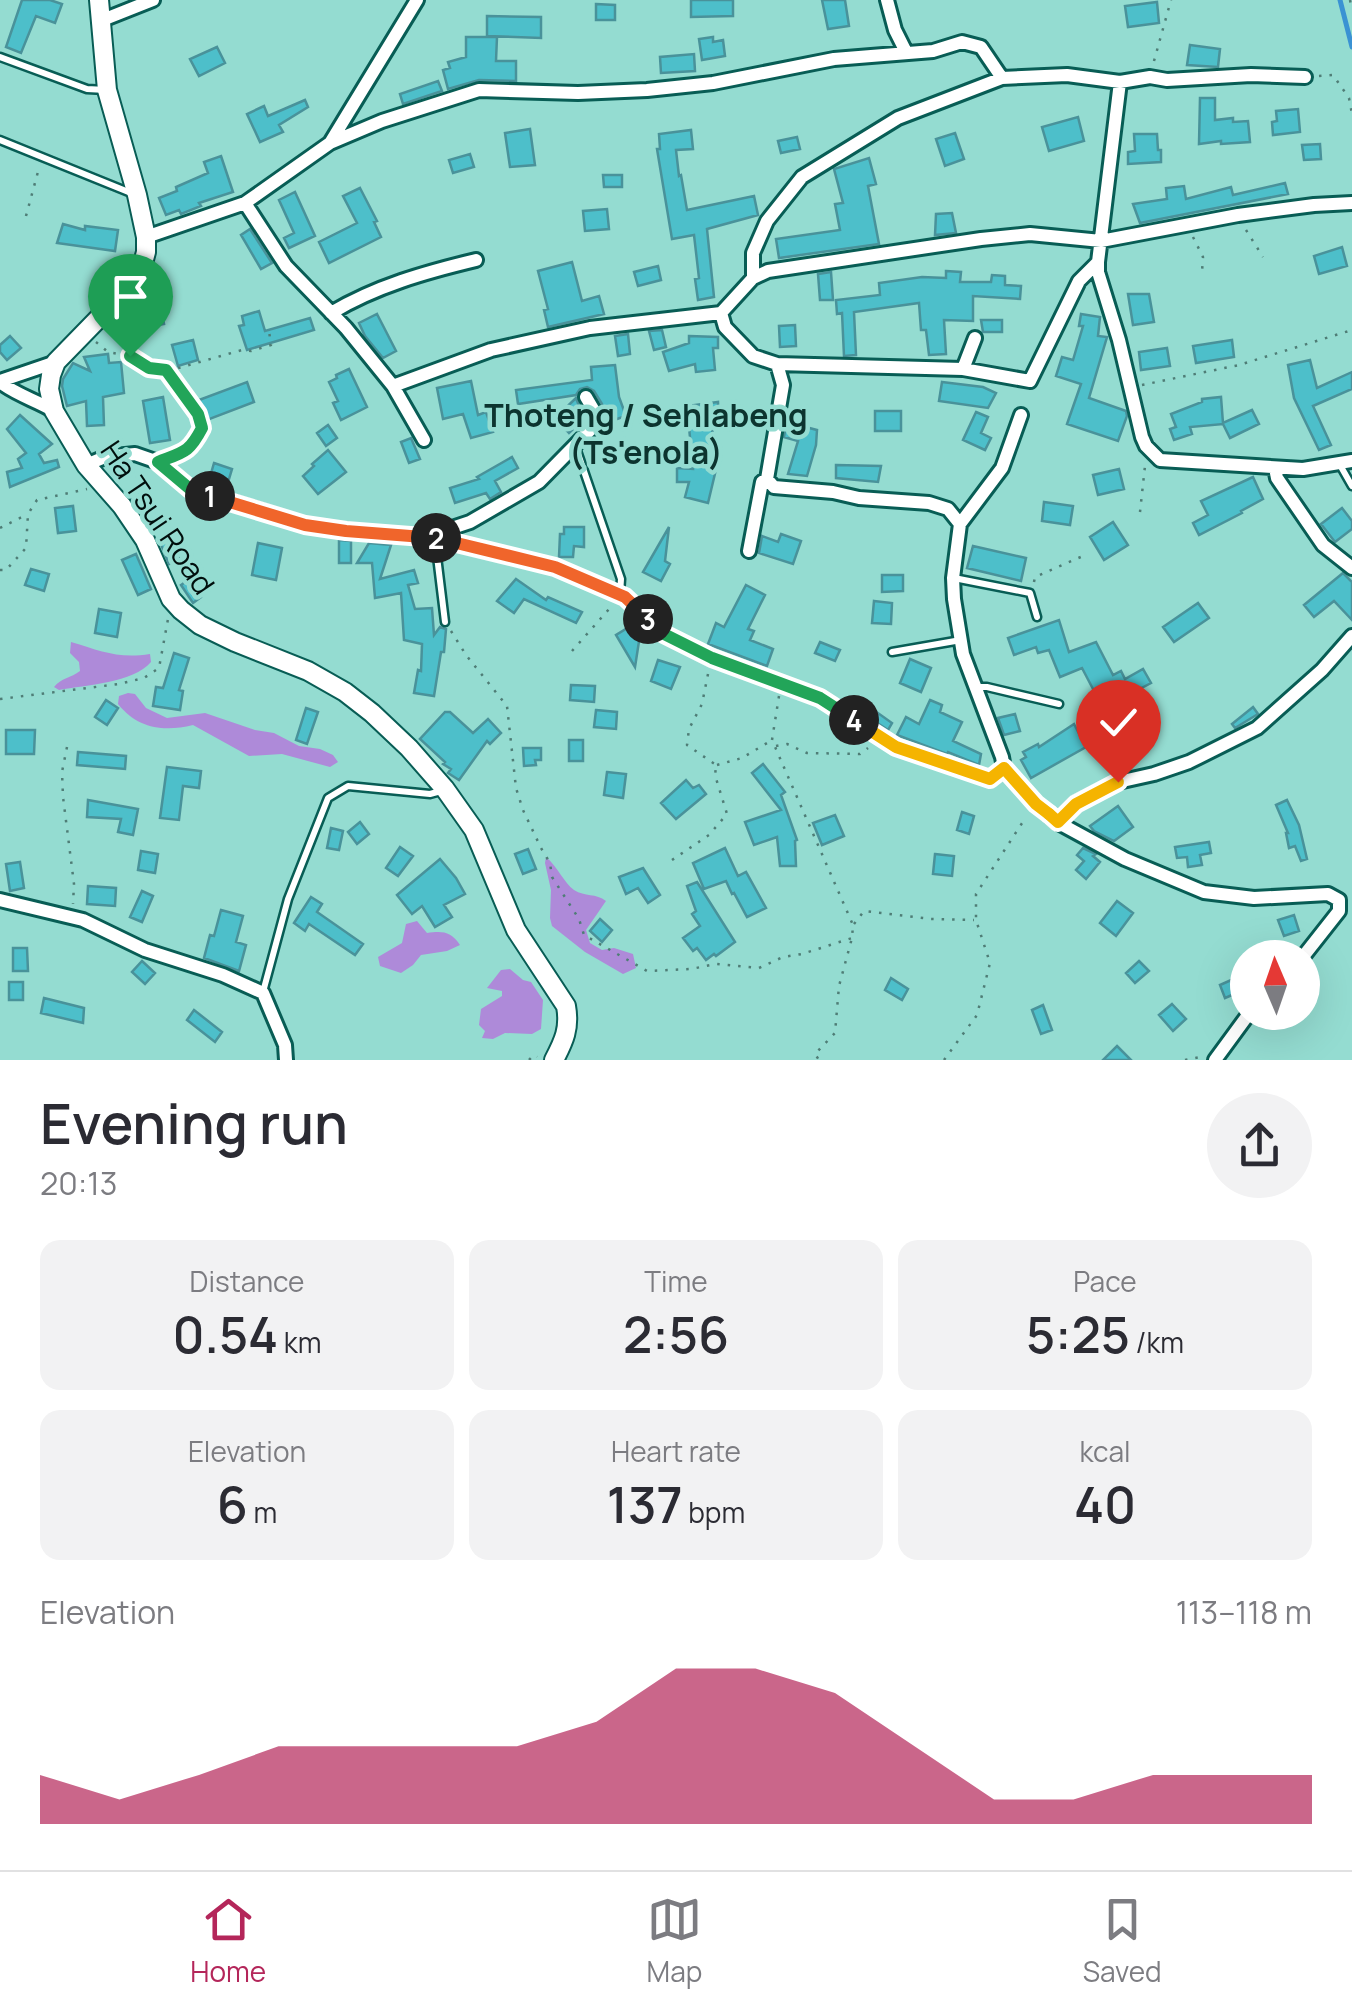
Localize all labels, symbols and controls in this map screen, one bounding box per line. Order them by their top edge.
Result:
pin [88,254,173,357]
icon: arrive [103,269,158,324]
district label: Thoteng / Sehlabeng (Ts'enola) [484,393,808,474]
street label: Ha Tsui Road [92,432,225,602]
pin: 1 [185,471,235,521]
text: 1 [204,477,216,515]
pin: 2 [411,513,461,563]
text: 2 [428,519,444,557]
pin: 3 [623,594,673,644]
text: 3 [640,600,656,638]
pin [1076,680,1161,783]
pin: 4 [829,695,879,745]
icon: check [1091,695,1146,750]
text: 4 [845,701,863,739]
north arrow [1230,940,1320,1030]
map controls [1230,940,1320,1030]
text: Evening run [40,1085,348,1161]
button: share [1207,1093,1312,1198]
text: 20:13 [40,1161,118,1205]
text: Distance [190,1262,304,1300]
text: Time [644,1262,708,1300]
text: Pace [1073,1262,1137,1300]
text: 0.54 [173,1300,278,1368]
text: 2:56 [623,1300,729,1368]
text: 5:25 [1026,1300,1130,1368]
text: km [278,1323,321,1361]
text: /km [1130,1323,1184,1361]
text: Elevation [188,1432,306,1470]
text: Heart rate [611,1432,741,1470]
text: kcal [1079,1432,1131,1470]
text: 6 [217,1470,248,1538]
text: 137 [607,1470,683,1538]
text: 40 [1074,1470,1136,1538]
text: m [248,1493,277,1531]
text: bpm [683,1493,745,1531]
text: Elevation [40,1590,175,1634]
text: 113–118 m [1176,1590,1312,1634]
tab: Home [190,1892,266,1990]
tab: Map [647,1892,702,1990]
tab: Saved [1083,1892,1162,1990]

